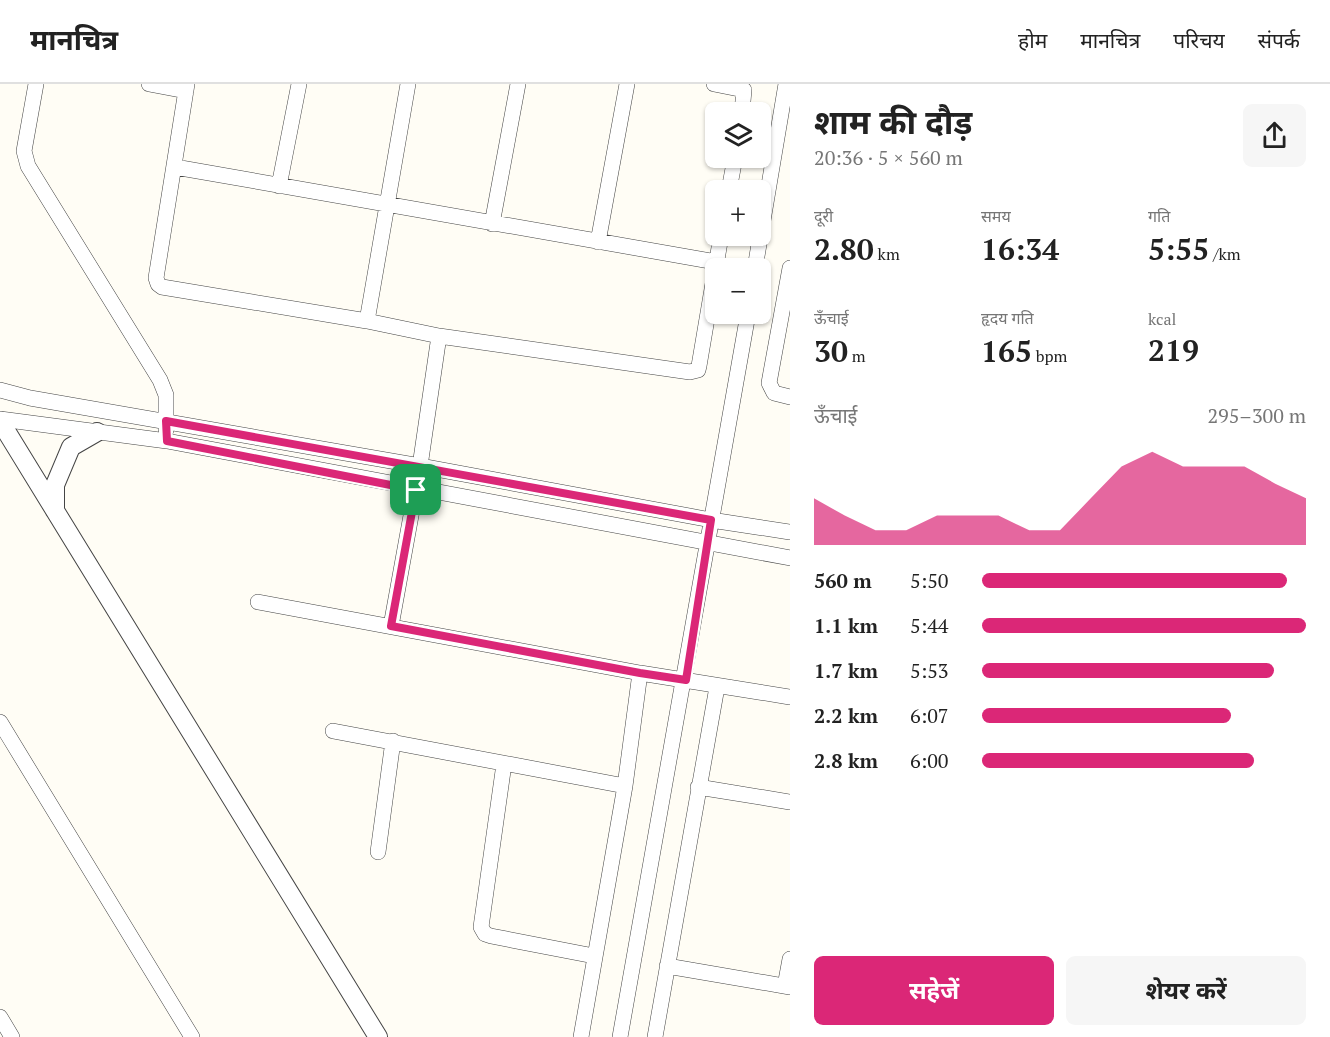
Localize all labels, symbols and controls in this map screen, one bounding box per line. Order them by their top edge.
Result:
text: मानचित्र [30,21,118,58]
text: होम [1018,26,1047,54]
text: मानचित्र [1080,26,1140,54]
text: परिचय [1173,26,1225,54]
text: संपर्क [1258,26,1300,54]
text: शाम की दौड़ [814,100,972,143]
map controls [705,102,771,324]
button: layers [705,102,771,168]
button: share [1243,104,1306,167]
text: 20:36 · 5 × 560 m [814,144,963,171]
button: + [705,180,771,246]
text: दूरी [814,205,833,227]
text: समय [981,205,1011,227]
text: गति [1148,205,1170,227]
text: 2.80 [814,229,874,269]
text: 16:34 [981,229,1059,269]
text: 5:55 [1148,229,1209,269]
text: km [874,243,900,265]
text: /km [1209,243,1241,265]
button: − [705,258,771,324]
text: ऊँचाई [814,307,849,329]
text: हृदय गति [981,307,1034,329]
text: kcal [1148,308,1176,330]
text: 219 [1148,330,1199,370]
text: 30 [814,331,848,371]
text: 165 [981,331,1032,371]
text: m [848,345,866,367]
text: bpm [1032,345,1067,367]
text: ऊँचाई [814,402,857,429]
text: 295–300 m [1207,402,1306,429]
pin [390,464,441,515]
icon: arrive [399,473,432,506]
text: 560 m [814,567,872,594]
text: 5:50 [910,567,949,594]
text: 1.1 km [814,612,878,639]
text: 5:44 [910,612,949,639]
text: 1.7 km [814,657,878,684]
text: 5:53 [910,657,949,684]
text: 2.2 km [814,702,878,729]
text: 6:07 [910,702,949,729]
text: 2.8 km [814,747,878,774]
text: 6:00 [910,747,949,774]
button: सहेजें [814,956,1054,1025]
button: शेयर करें [1066,956,1306,1025]

